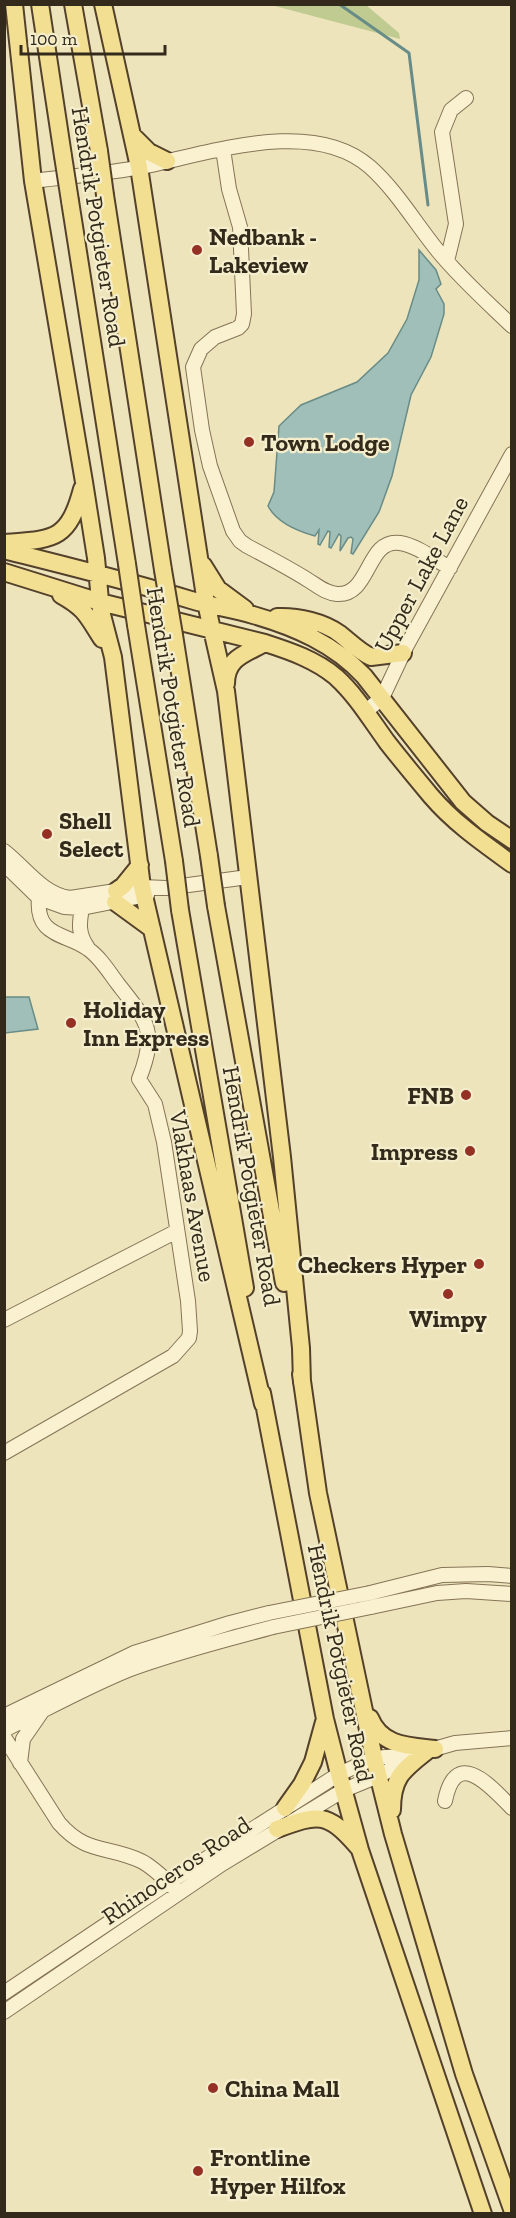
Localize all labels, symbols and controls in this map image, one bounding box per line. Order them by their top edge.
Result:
scale bar [21,18,165,56]
text: 100 m [30,28,78,50]
street label: Hendrik Potgieter Road [66,105,132,349]
place label: Nedbank - Lakeview [209,222,317,279]
marker: Nedbank - Lakeview [190,243,204,257]
place label: Town Lodge [261,428,390,457]
marker: Town Lodge [242,435,256,449]
street label: Upper Lake Lane [368,491,474,657]
street label: Hendrik Potgieter Road [141,585,207,829]
place label: Shell Select [59,806,124,863]
marker: Shell Select [40,827,54,841]
place label: Holiday Inn Express [83,995,209,1052]
marker: Holiday Inn Express [64,1016,78,1030]
street label: Hendrik Potgieter Road [217,1064,287,1308]
place label: FNB [407,1081,454,1110]
marker: FNB [459,1088,473,1102]
street label: Vlakhaas Avenue [163,1107,222,1284]
place label: Impress [371,1137,458,1166]
marker: Impress [463,1144,477,1158]
place label: Checkers Hyper [298,1250,467,1279]
marker: Checkers Hyper [472,1257,486,1271]
marker: Wimpy [441,1287,455,1301]
place label: Wimpy [409,1304,487,1333]
street label: Hendrik Potgieter Road [302,1541,380,1785]
street label: Rhinoceros Road [96,1810,256,1930]
place label: China Mall [225,2074,340,2103]
marker: China Mall [206,2081,220,2095]
place label: Frontline Hyper Hilfox [210,2143,346,2200]
marker: Frontline Hyper Hilfox [191,2164,205,2178]

